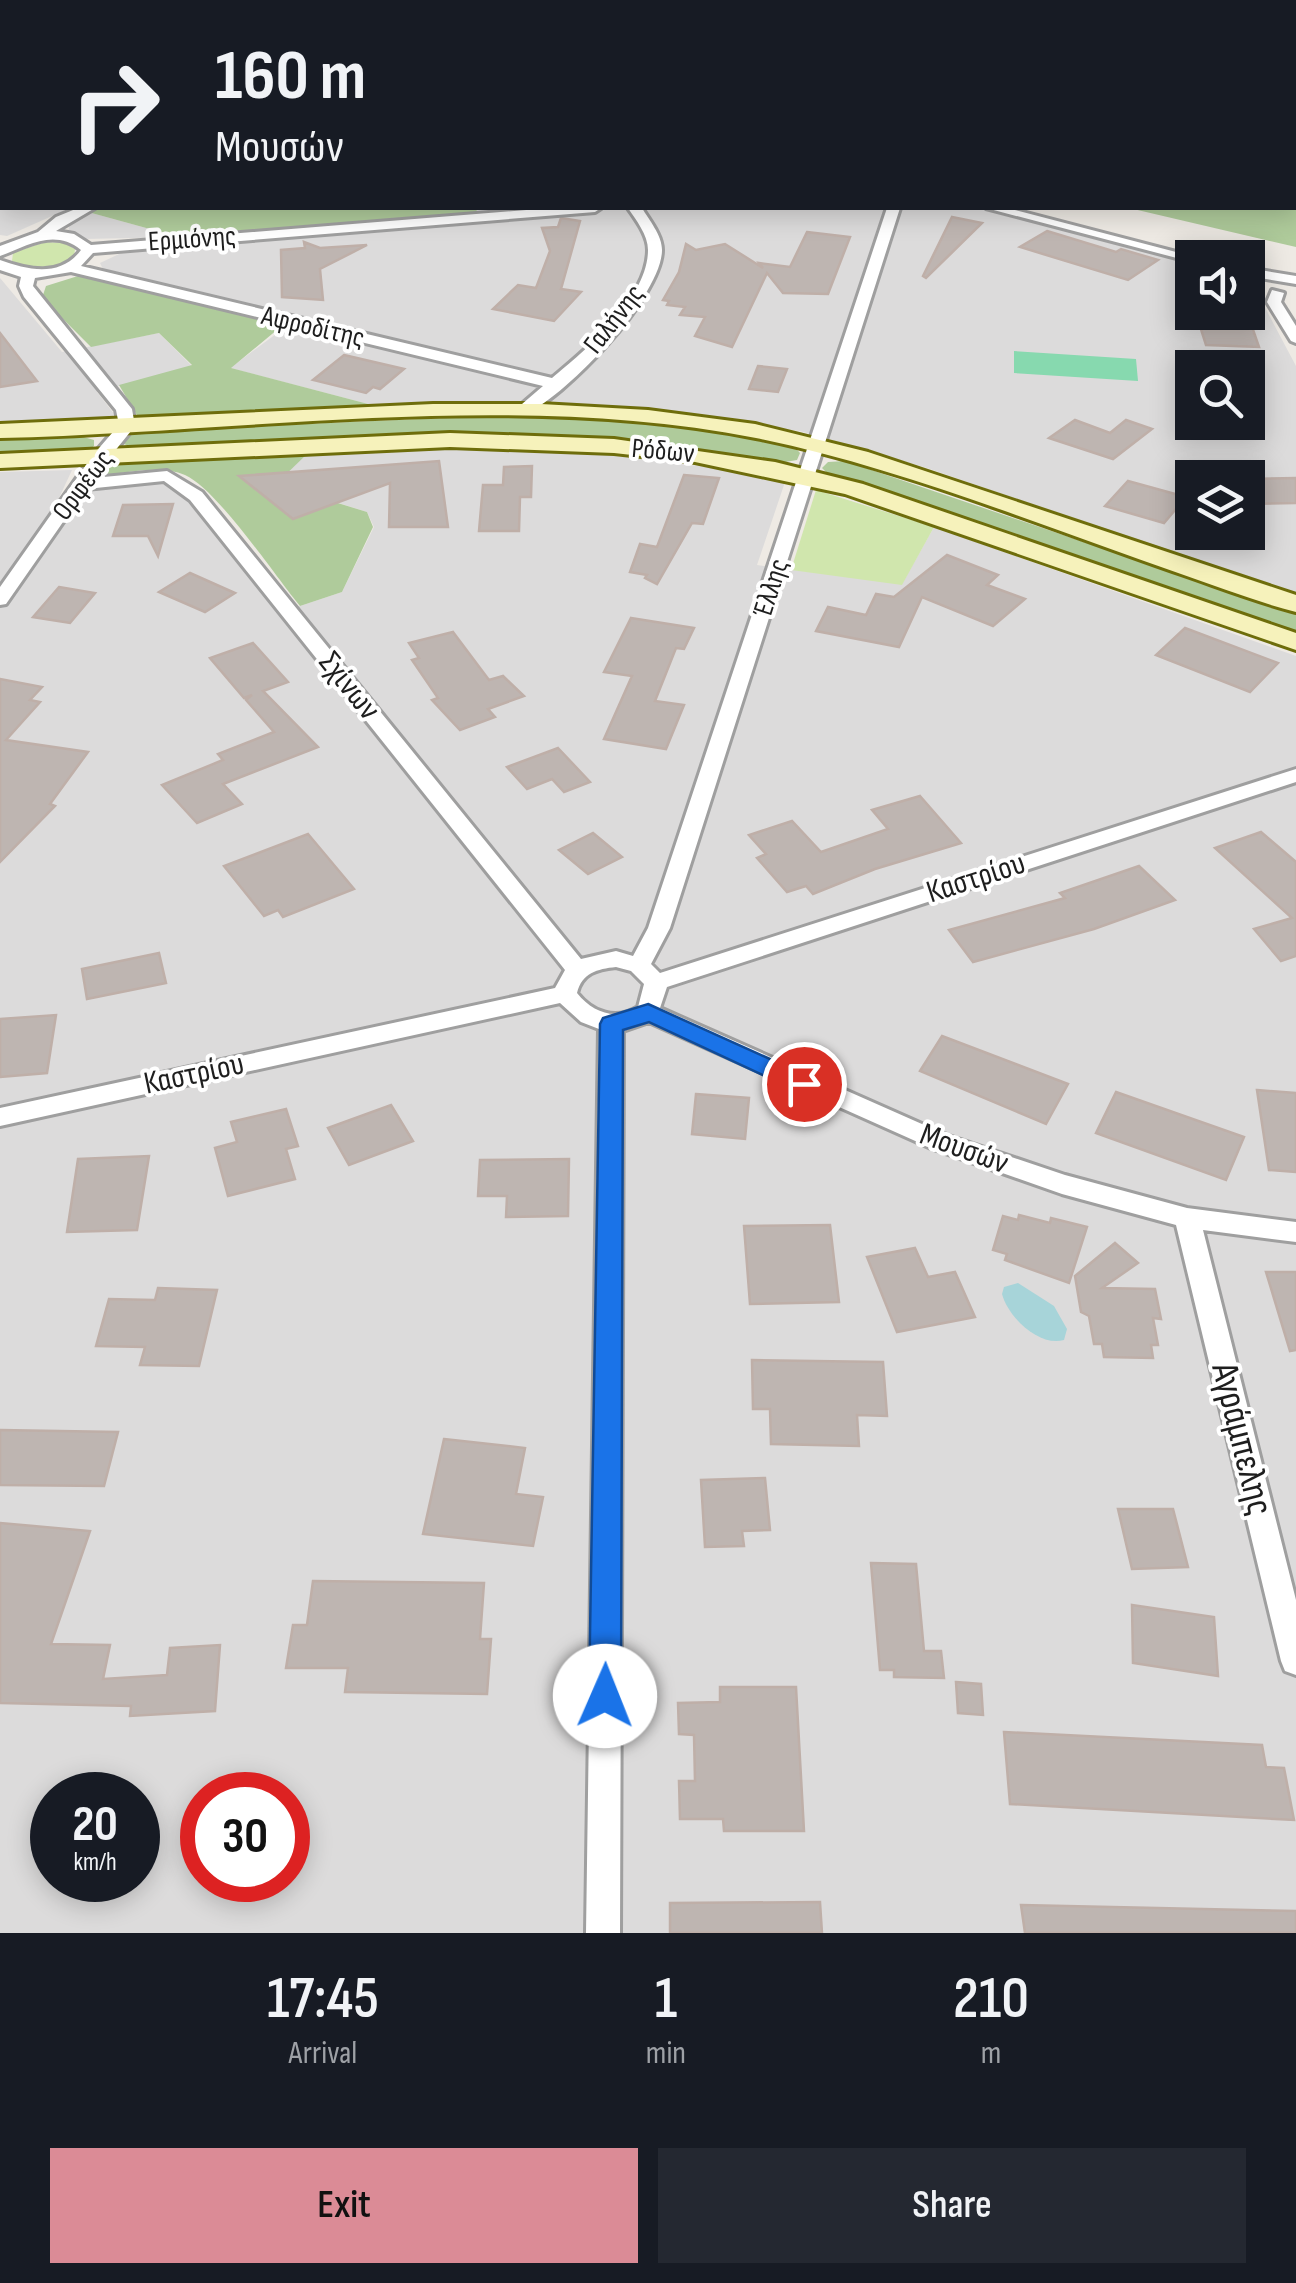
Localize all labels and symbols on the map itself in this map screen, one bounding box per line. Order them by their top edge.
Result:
street label: Ερμιόνης [147,219,237,259]
street label: Γαλήνης [577,278,651,360]
street label: Αφροδίτης [257,299,368,355]
street label: Ρόδων [630,432,696,470]
street label: Ορφέως [46,443,120,527]
street label: Έλλης [746,555,796,622]
street label: Σχίνων [310,644,388,728]
street label: Καστρίου [922,844,1030,912]
pin [762,1042,847,1127]
street label: Καστρίου [141,1044,247,1104]
street label: Μουσών [914,1115,1014,1183]
street label: Αγράμπελης [1201,1357,1283,1520]
position arrow [553,1644,657,1748]
speed limit sign: 30 [180,1772,310,1902]

